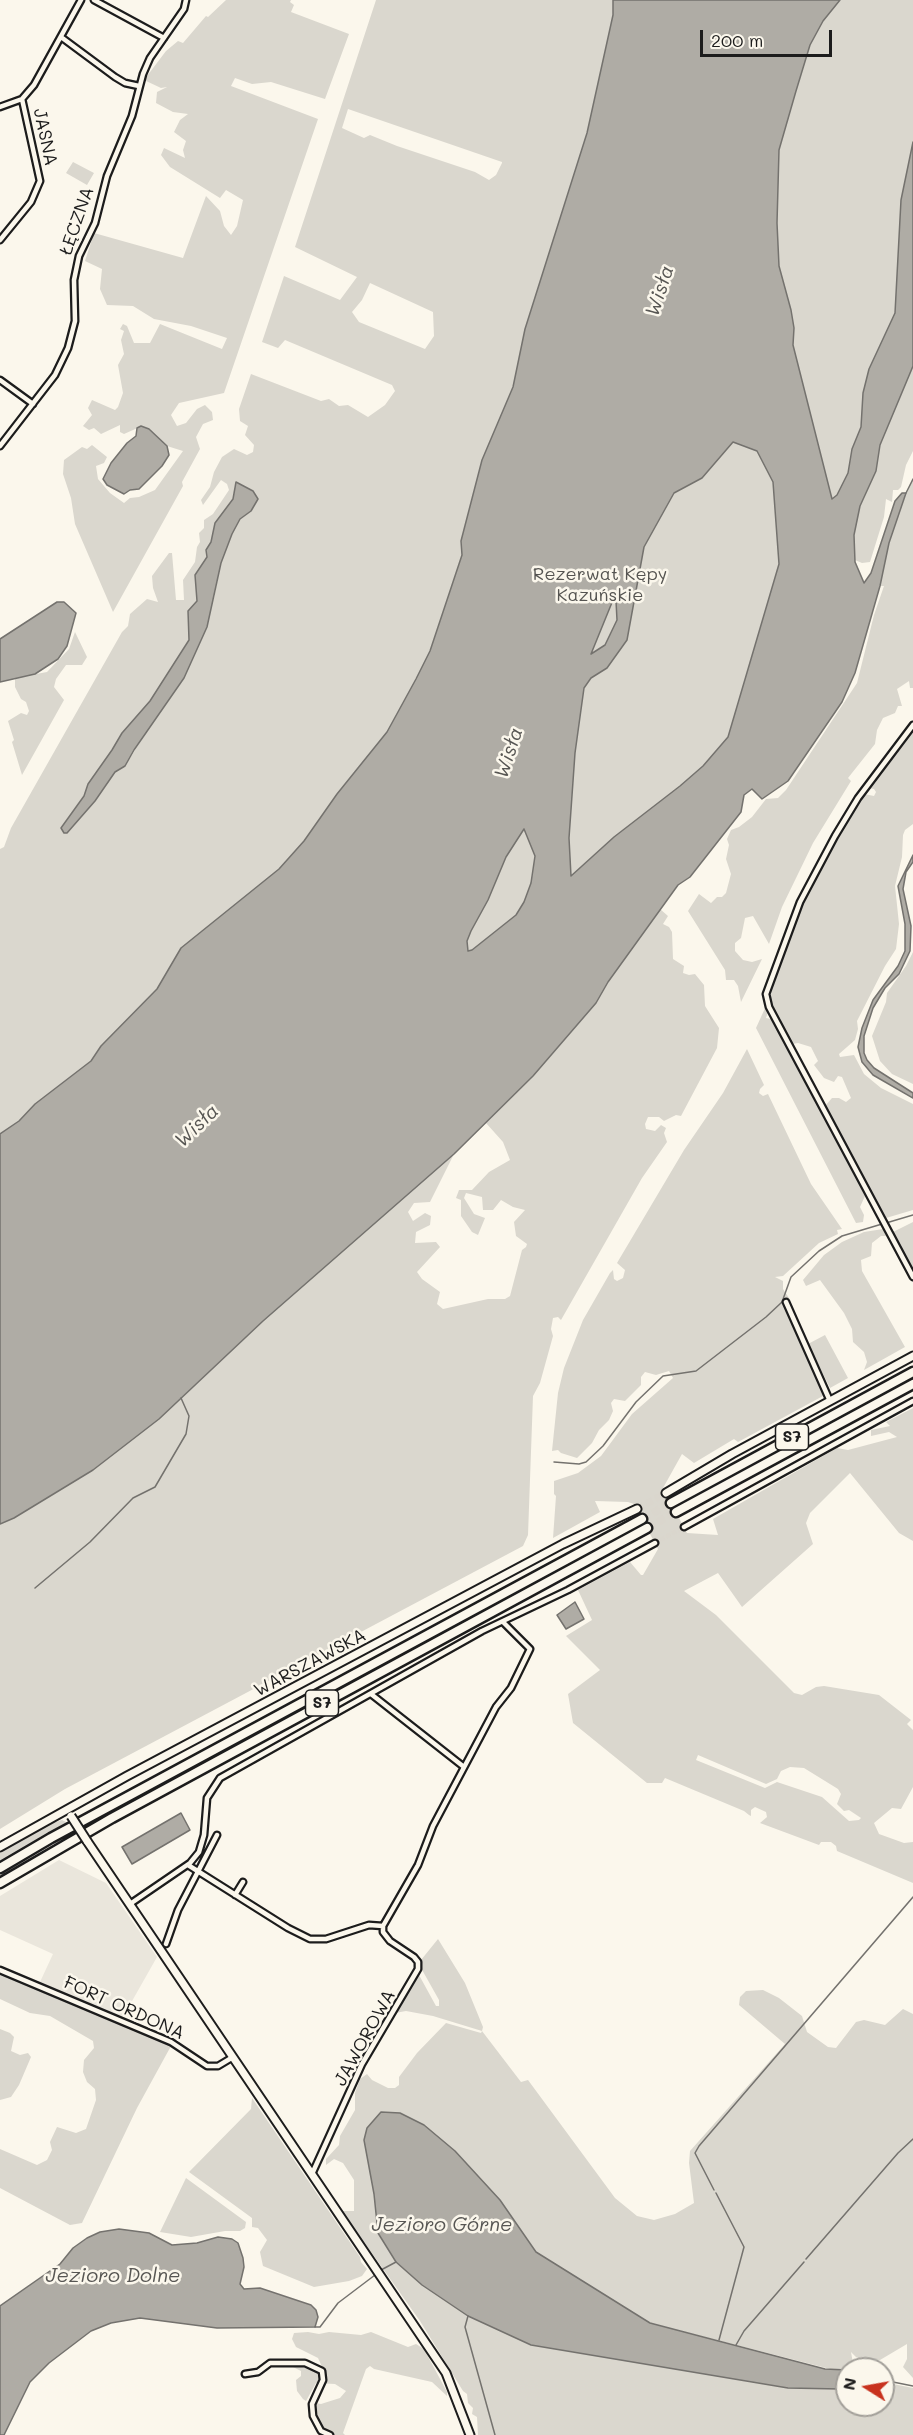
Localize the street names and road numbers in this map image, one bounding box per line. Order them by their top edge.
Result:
street label: JASNA [28,106,62,168]
street label: ŁĘCZNA [55,184,99,258]
road number: S7 [776,1424,808,1450]
street label: WARSZAWSKA [250,1624,370,1702]
road number: S7 [306,1690,338,1716]
street label: FORT ORDONA [60,1972,188,2044]
street label: JAWOROWA [330,1986,400,2090]

